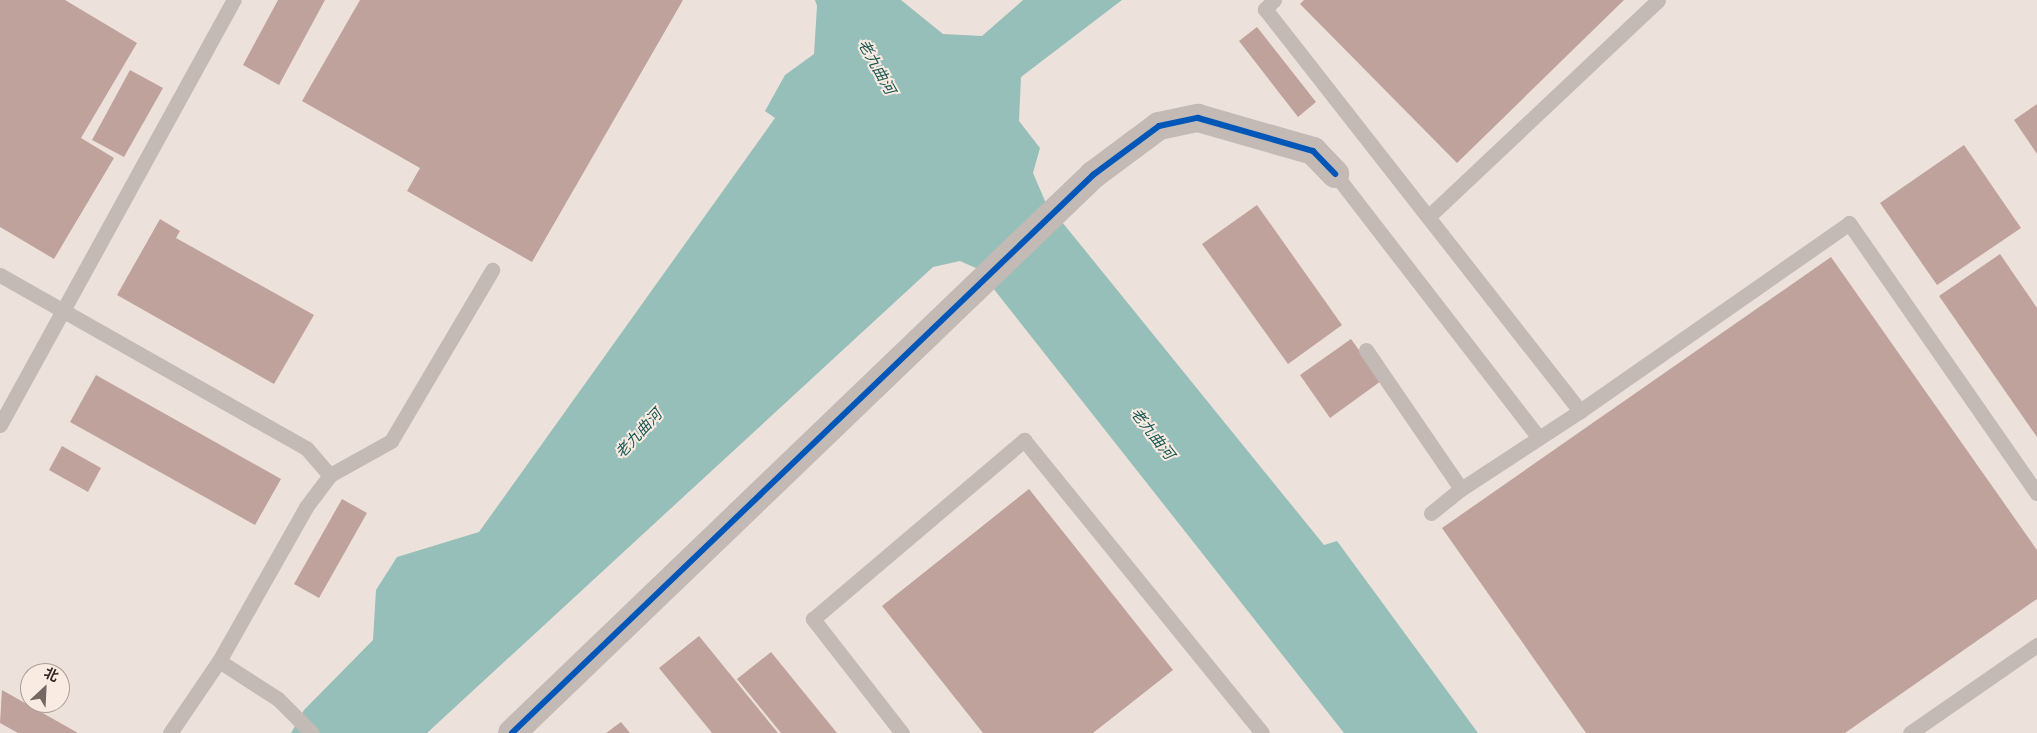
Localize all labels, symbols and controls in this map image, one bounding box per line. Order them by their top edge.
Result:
water label: 老九曲河 [854,36,898,98]
water label: 老九曲河 [1126,405,1178,463]
water label: 老九曲河 [612,406,666,462]
north arrow [20,663,70,713]
text: 北 [41,664,61,686]

